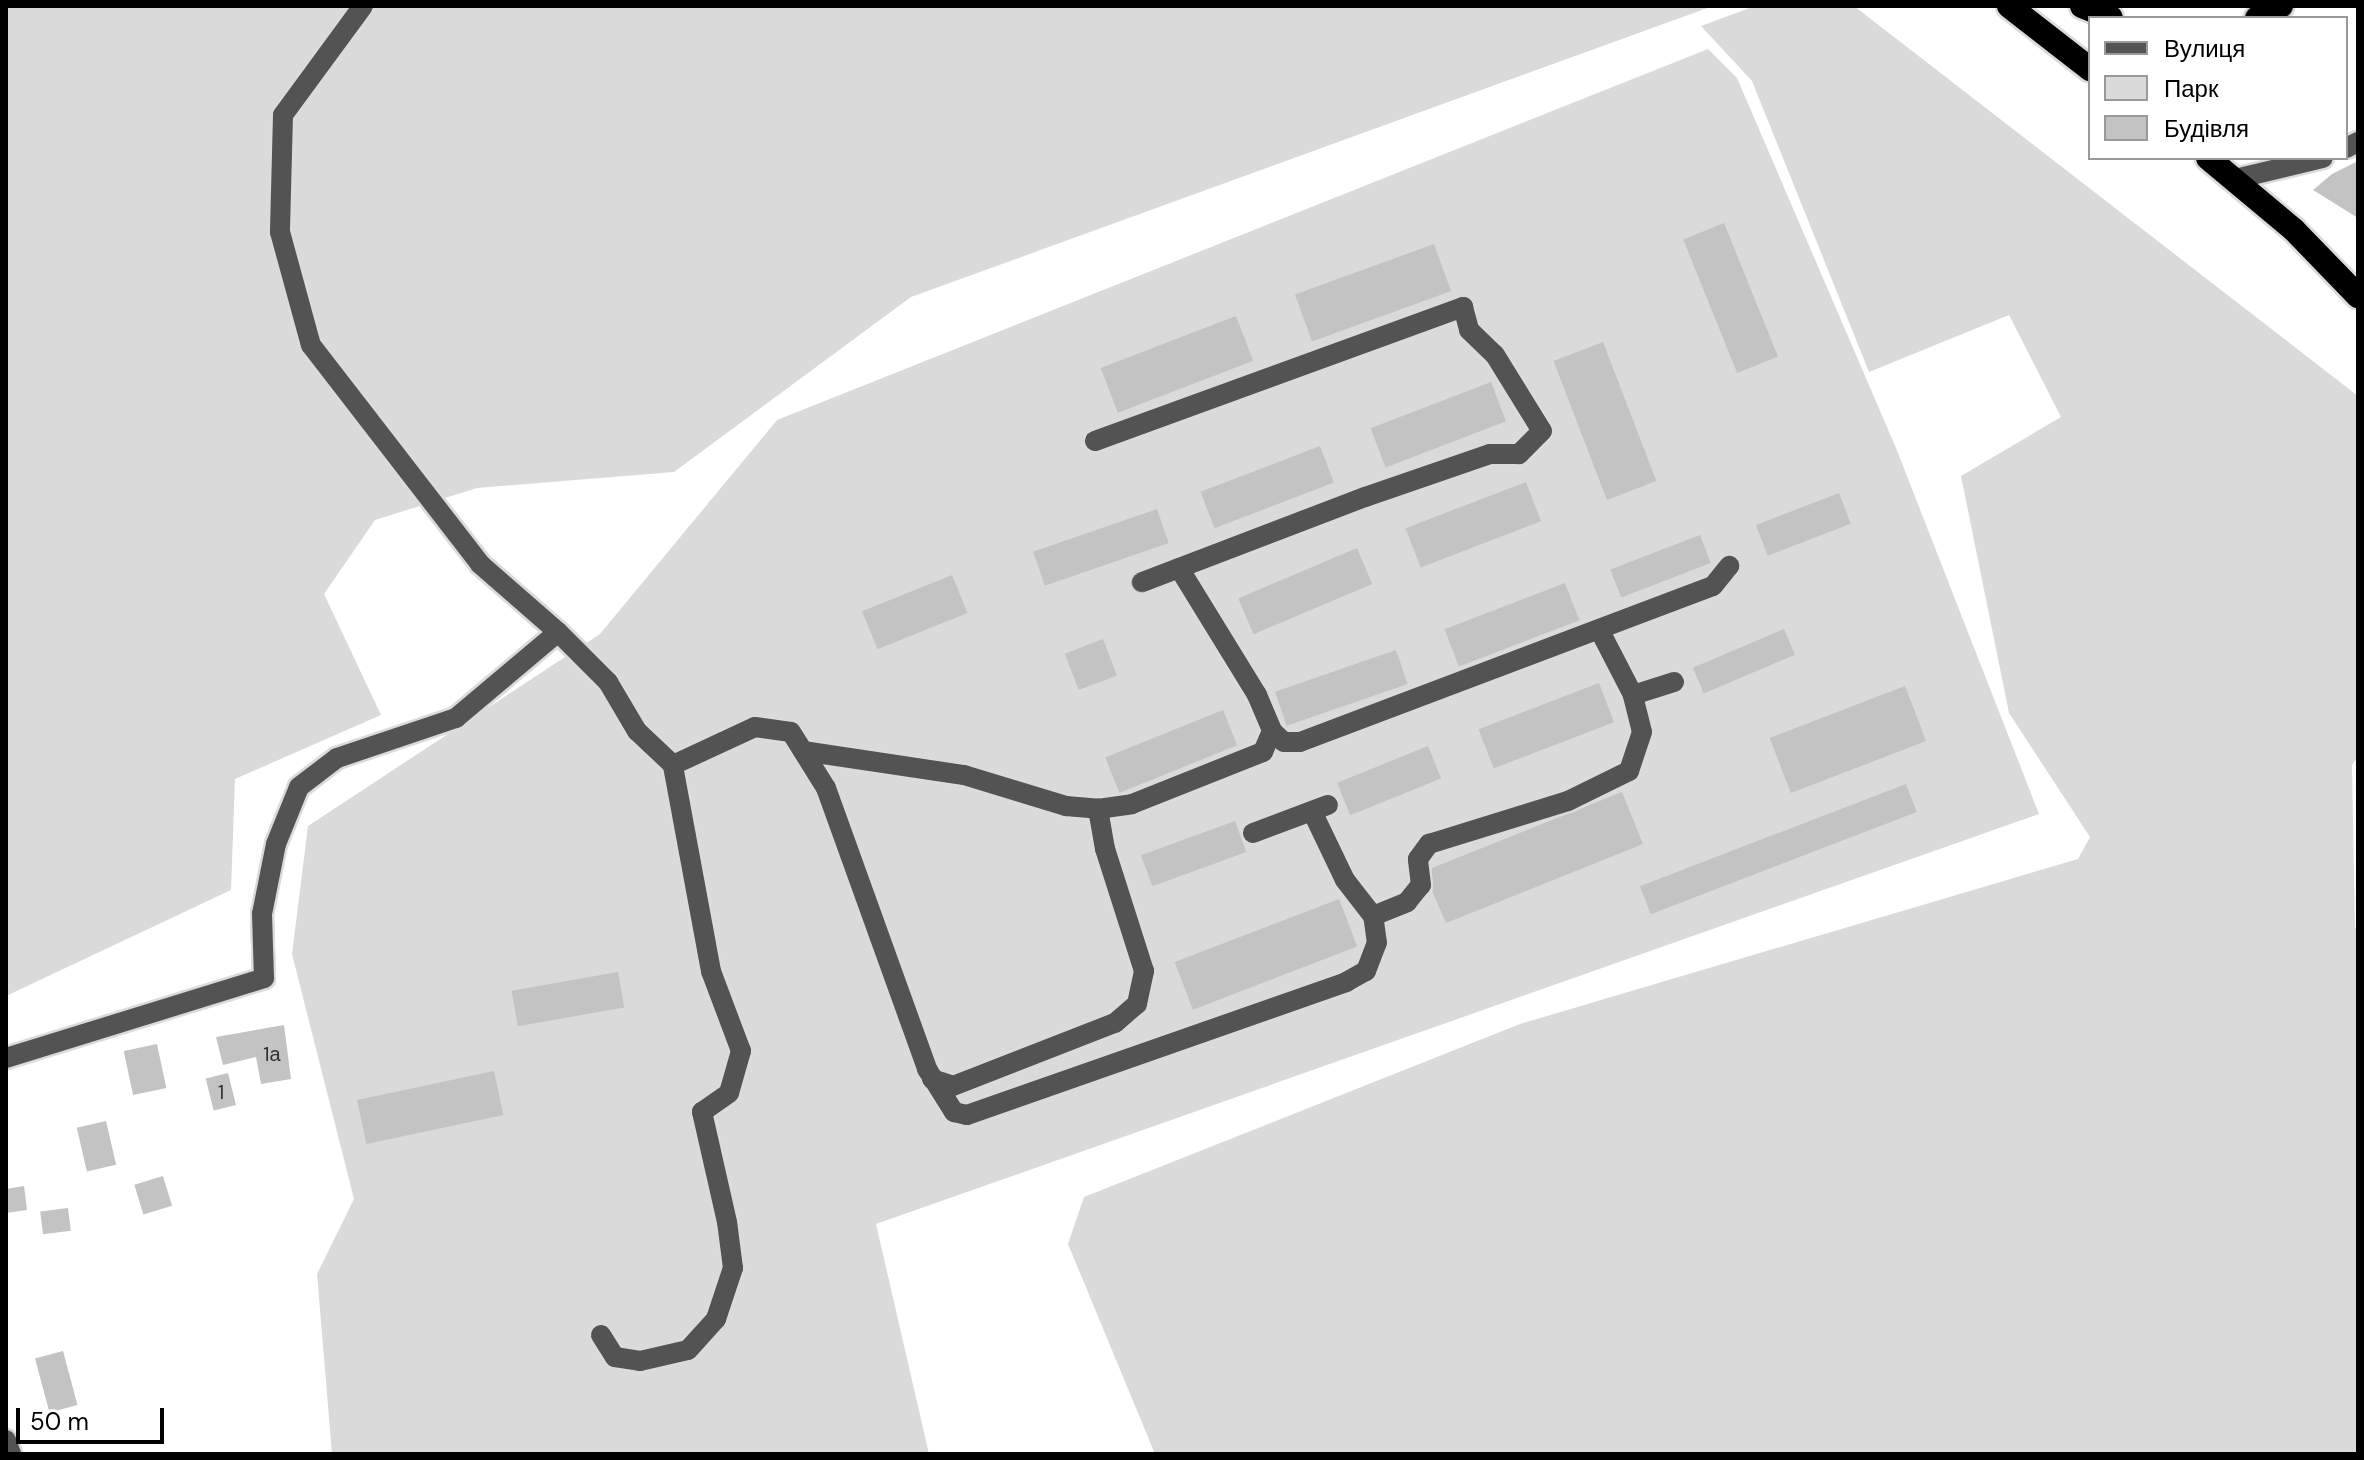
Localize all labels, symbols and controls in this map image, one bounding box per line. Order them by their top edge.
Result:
legend [2088,16,2348,160]
text: Вулиця [2164,33,2245,64]
text: Парк [2164,73,2218,104]
text: Будівля [2164,113,2249,144]
house number: 1а [263,1042,281,1066]
house number: 1 [218,1080,224,1104]
scale bar [20,1392,168,1442]
text: 50 m [30,1406,89,1437]

